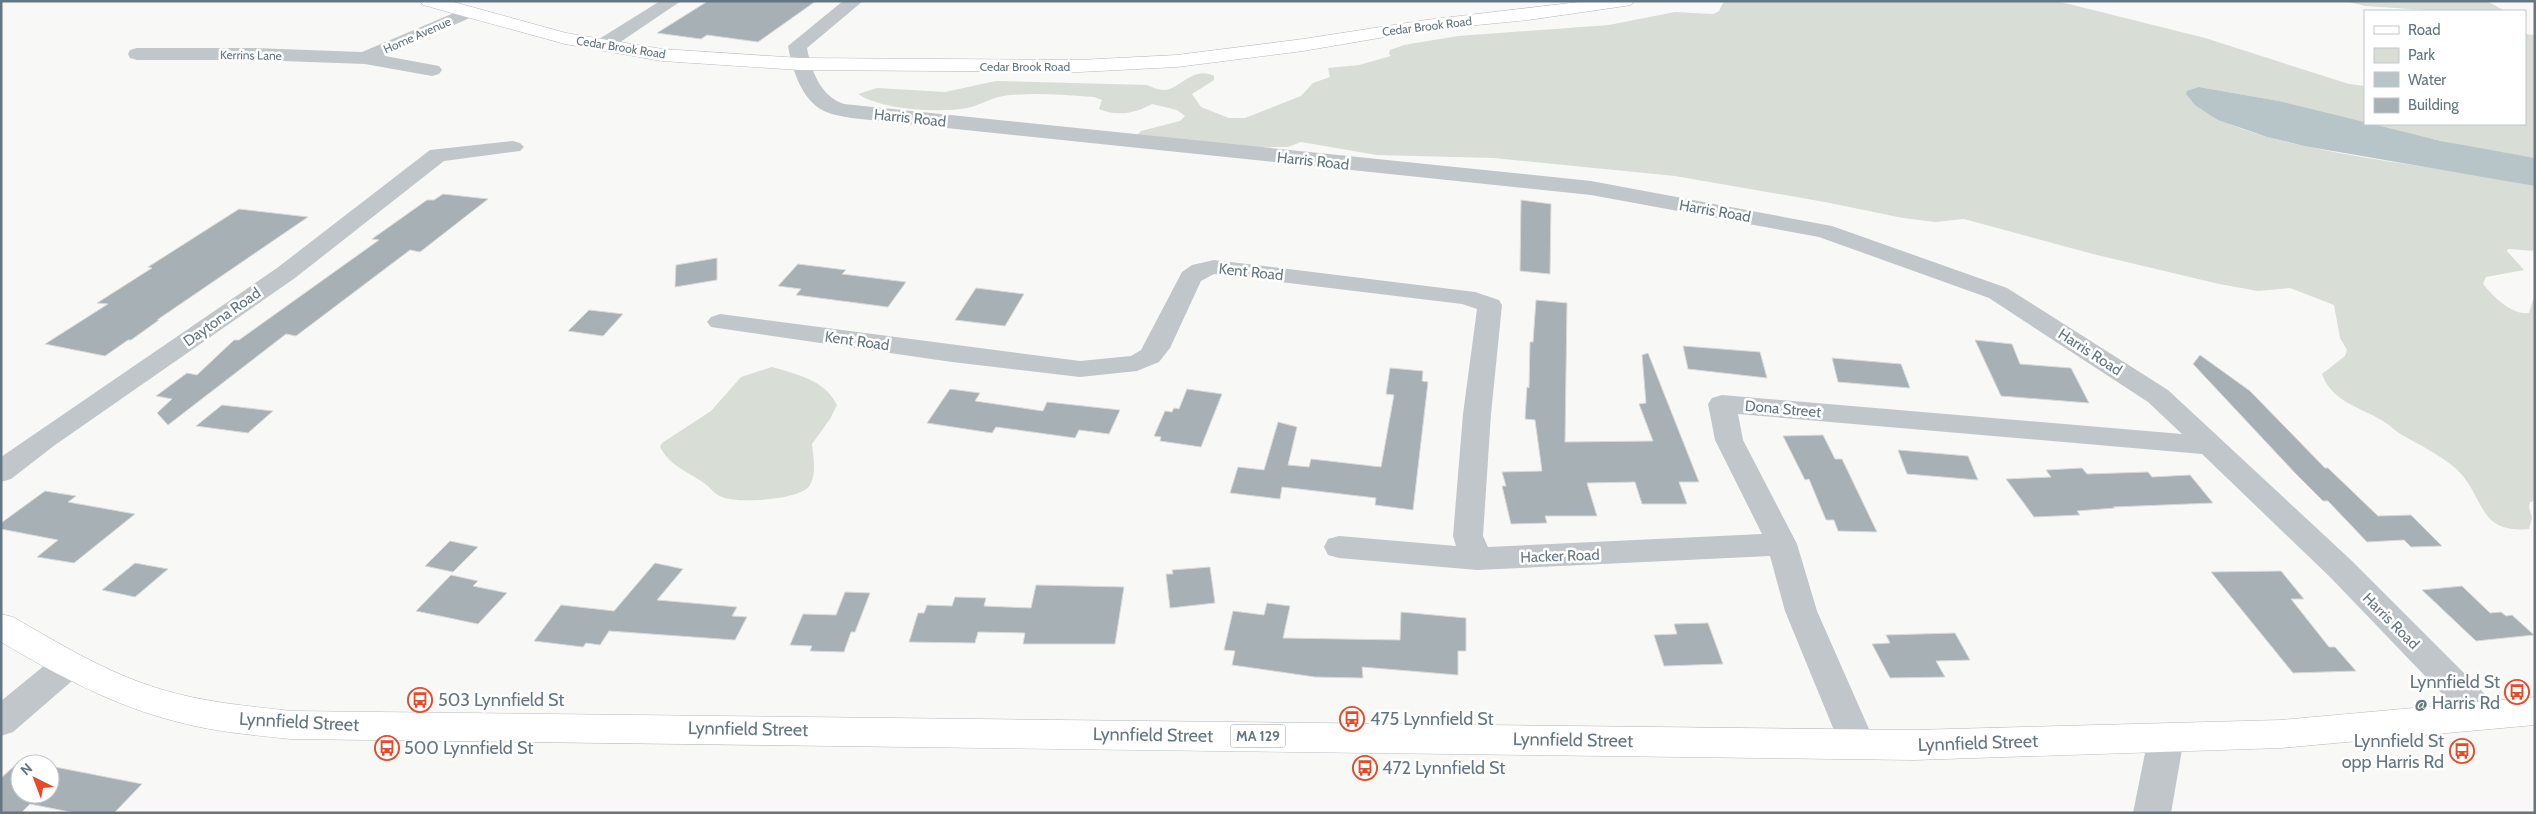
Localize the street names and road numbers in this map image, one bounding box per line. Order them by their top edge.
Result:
street label: Home Avenue [381,13,453,57]
street label: Cedar Brook Road [1381,13,1473,39]
street label: Cedar Brook Road [575,33,667,61]
street label: Kerrins Lane [220,47,282,63]
street label: Cedar Brook Road [980,59,1070,74]
street label: Harris Road [873,105,947,131]
street label: Harris Road [1276,148,1350,174]
street label: Harris Road [1678,196,1752,226]
street label: Kent Road [1218,260,1284,284]
street label: Daytona Road [180,284,264,350]
street label: Harris Road [2055,325,2125,379]
street label: Kent Road [824,328,890,354]
street label: Dona Street [1744,397,1822,421]
street label: Hacker Road [1520,546,1600,566]
street label: Harris Road [2359,589,2423,653]
street label: Lynnfield Street [238,708,360,736]
street label: Lynnfield Street [688,717,808,741]
street label: Lynnfield Street [1093,723,1213,747]
road number: MA 129 [1230,724,1286,748]
street label: Lynnfield Street [1513,728,1633,752]
street label: Lynnfield Street [1918,730,2038,756]

